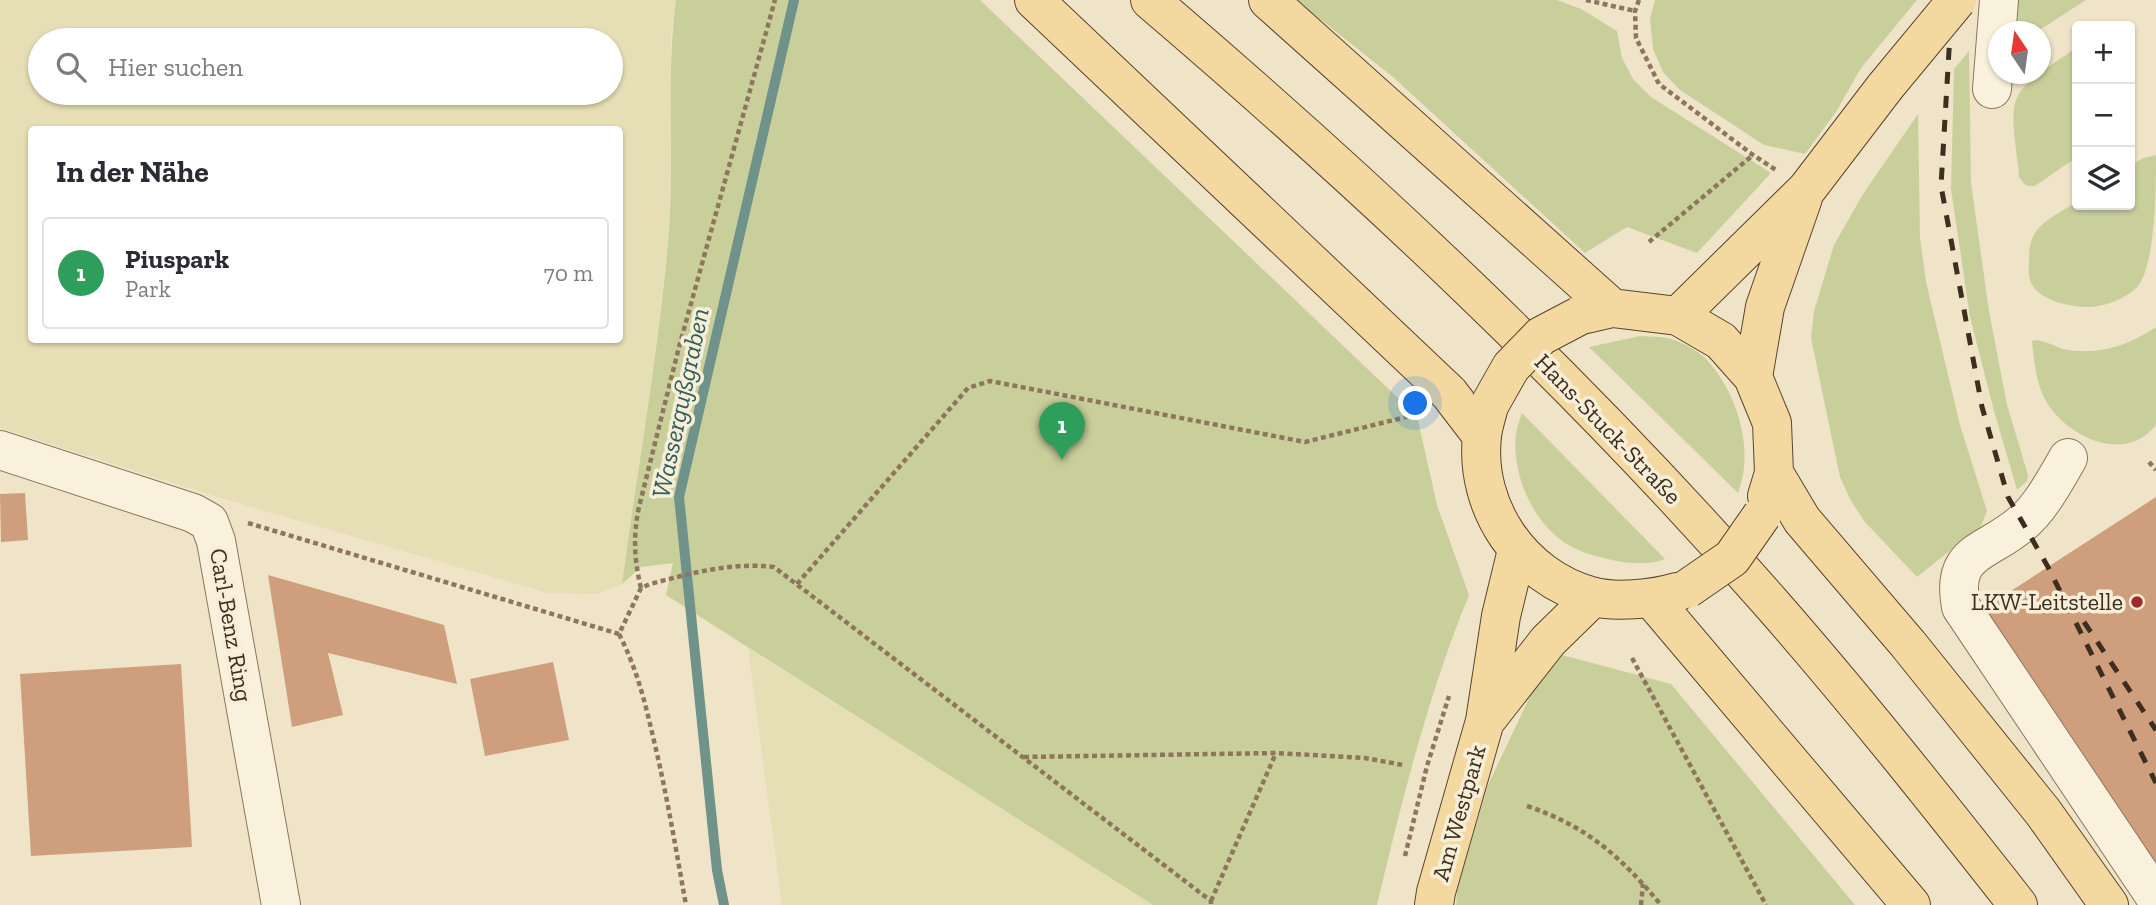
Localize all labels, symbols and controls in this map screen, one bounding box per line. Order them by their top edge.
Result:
north arrow [1988,21,2051,84]
map controls [2072,21,2135,210]
button: + [2072,21,2135,84]
search box [28,28,623,105]
icon: search [52,48,90,86]
text: Hier suchen [108,51,243,83]
button: − [2072,84,2135,147]
button: layers [2072,147,2135,210]
text: In der Nähe [56,154,209,190]
text: Piuspark [125,243,229,275]
text: 1 [76,259,86,287]
text: 70 m [544,259,593,287]
text: Park [125,275,171,303]
water label: Wassergußgraben [644,305,716,501]
street label: Hans-Stuck-Straße [1529,347,1688,510]
your location [1398,386,1432,420]
pin: 1 [1039,402,1085,460]
street label: Carl-Benz Ring [204,546,259,704]
place label: LKW-Leitstelle [1971,587,2123,616]
marker: LKW-Leitstelle [2129,594,2145,610]
street label: Am Westpark [1425,741,1492,884]

